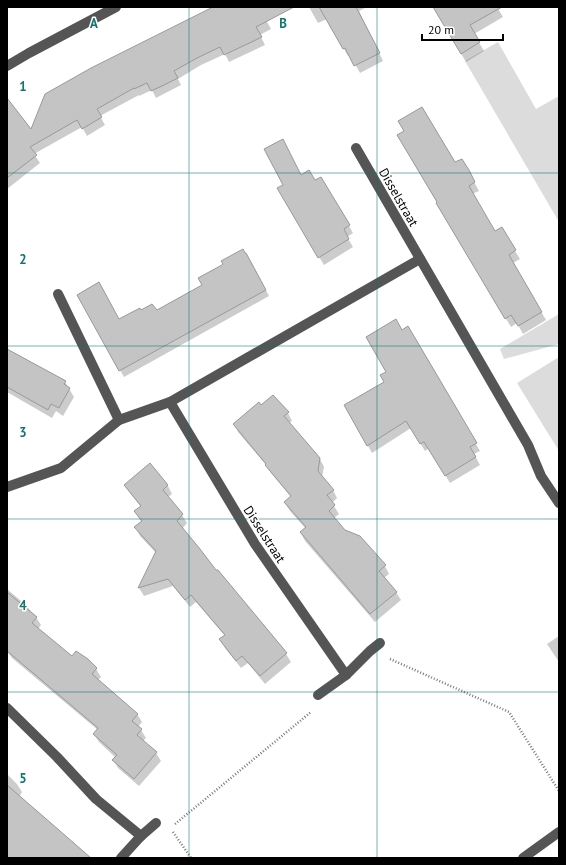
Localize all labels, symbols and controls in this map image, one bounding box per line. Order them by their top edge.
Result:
text: A [90,15,98,32]
text: B [279,15,287,32]
scale bar [422,16,503,42]
text: 20 m [428,22,454,37]
text: 1 [19,78,27,95]
street label: Disselstraat [375,165,422,230]
text: 2 [19,251,27,268]
text: 3 [19,424,27,441]
street label: Disselstraat [240,502,290,567]
text: 4 [19,597,27,614]
text: 5 [19,770,27,787]

